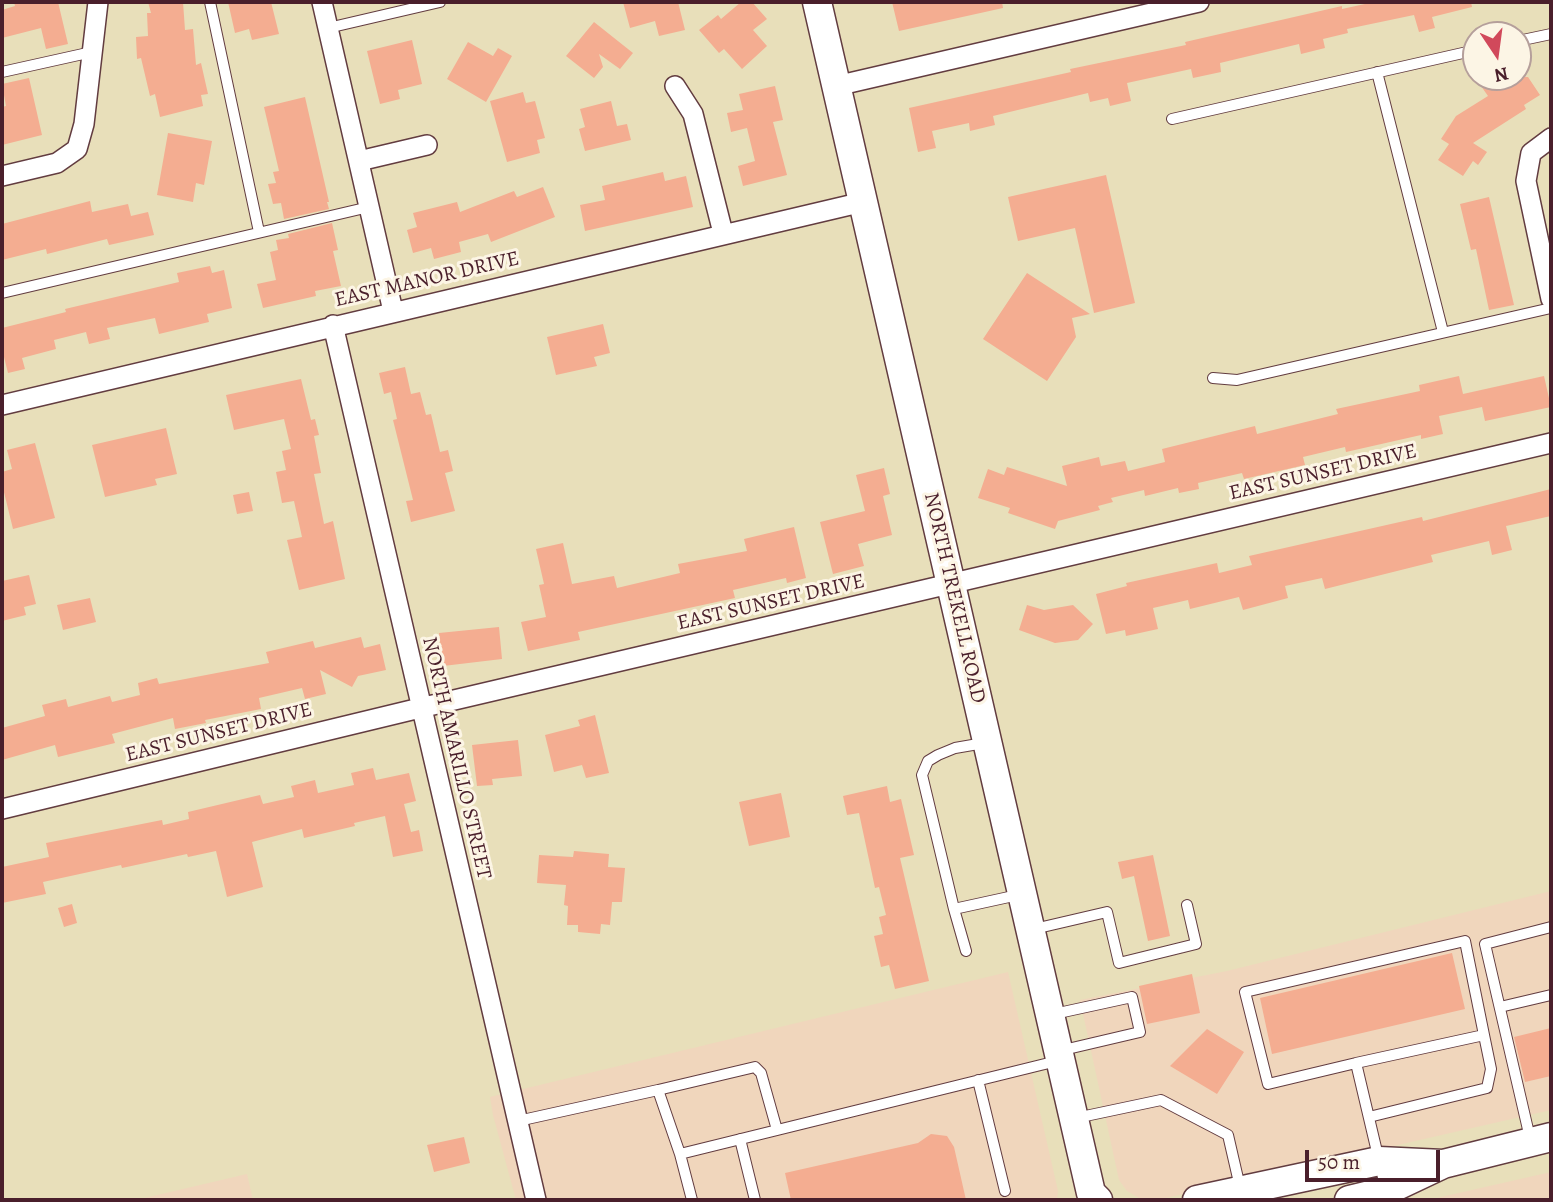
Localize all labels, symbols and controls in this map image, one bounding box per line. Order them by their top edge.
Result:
north arrow [1462,21,1532,91]
text: N [1492,60,1511,89]
street label: EAST MANOR DRIVE [332,247,522,313]
street label: EAST SUNSET DRIVE [1227,439,1419,507]
street label: NORTH TREKELL ROAD [918,490,990,706]
street label: EAST SUNSET DRIVE [675,569,867,637]
street label: NORTH AMARILLO STREET [416,634,496,882]
street label: EAST SUNSET DRIVE [123,698,315,768]
scale bar [1308,1136,1443,1180]
text: 50 m [1318,1148,1360,1176]

